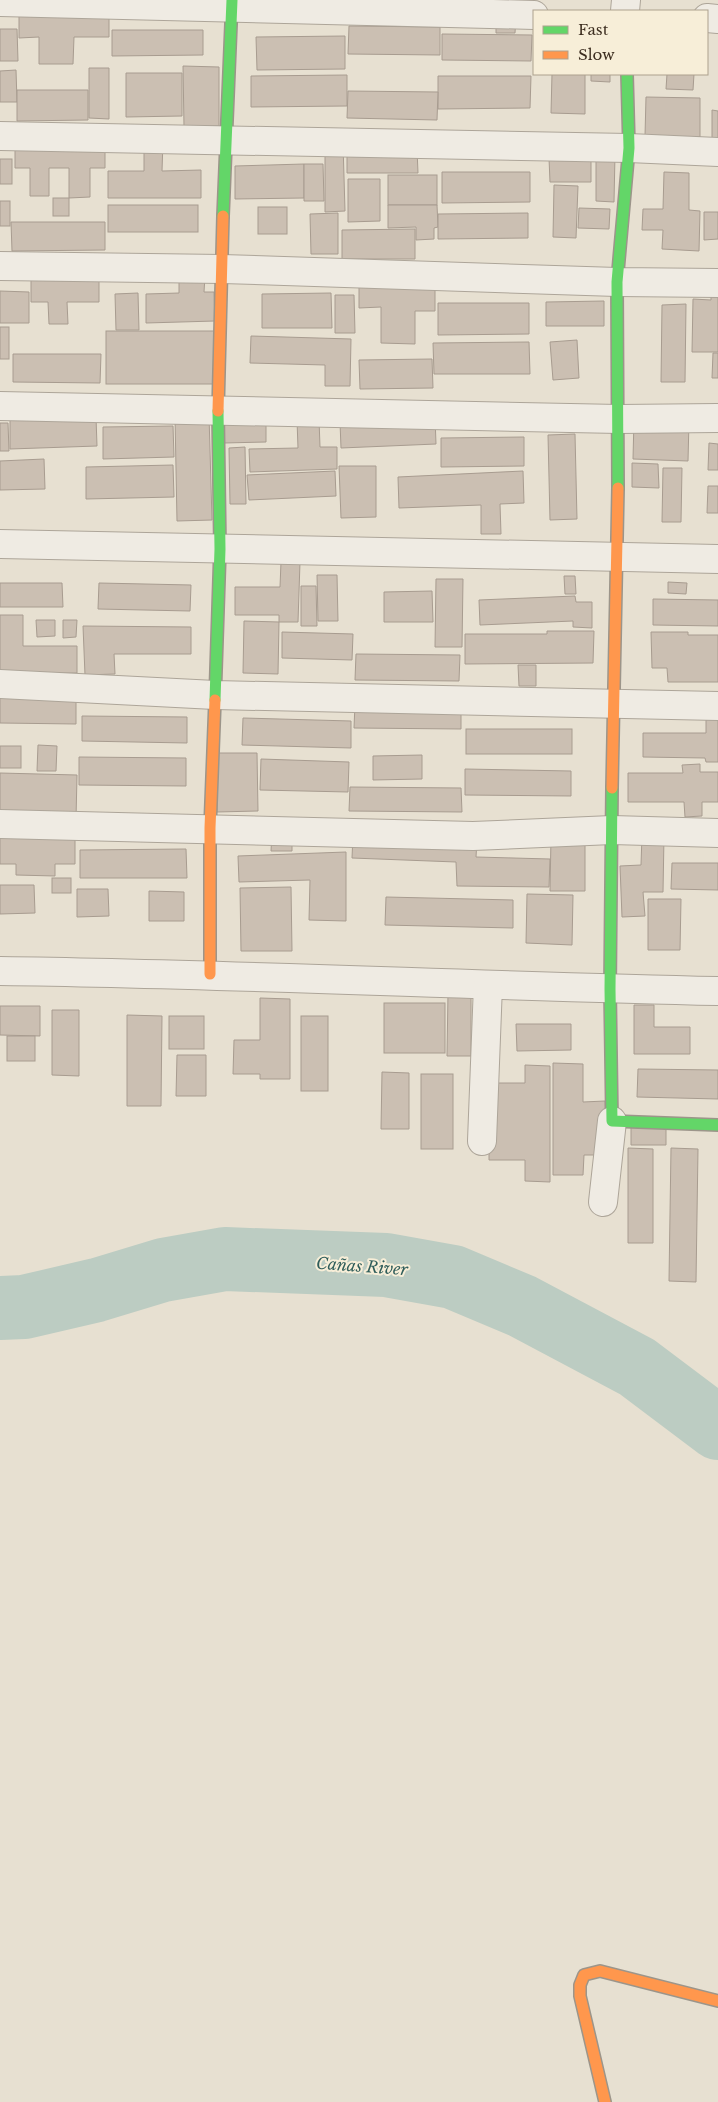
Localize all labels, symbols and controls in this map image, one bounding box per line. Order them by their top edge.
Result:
legend [533,10,708,75]
text: Fast [578,20,609,39]
text: Slow [578,45,615,64]
water label: Cañas River [316,1253,409,1279]

